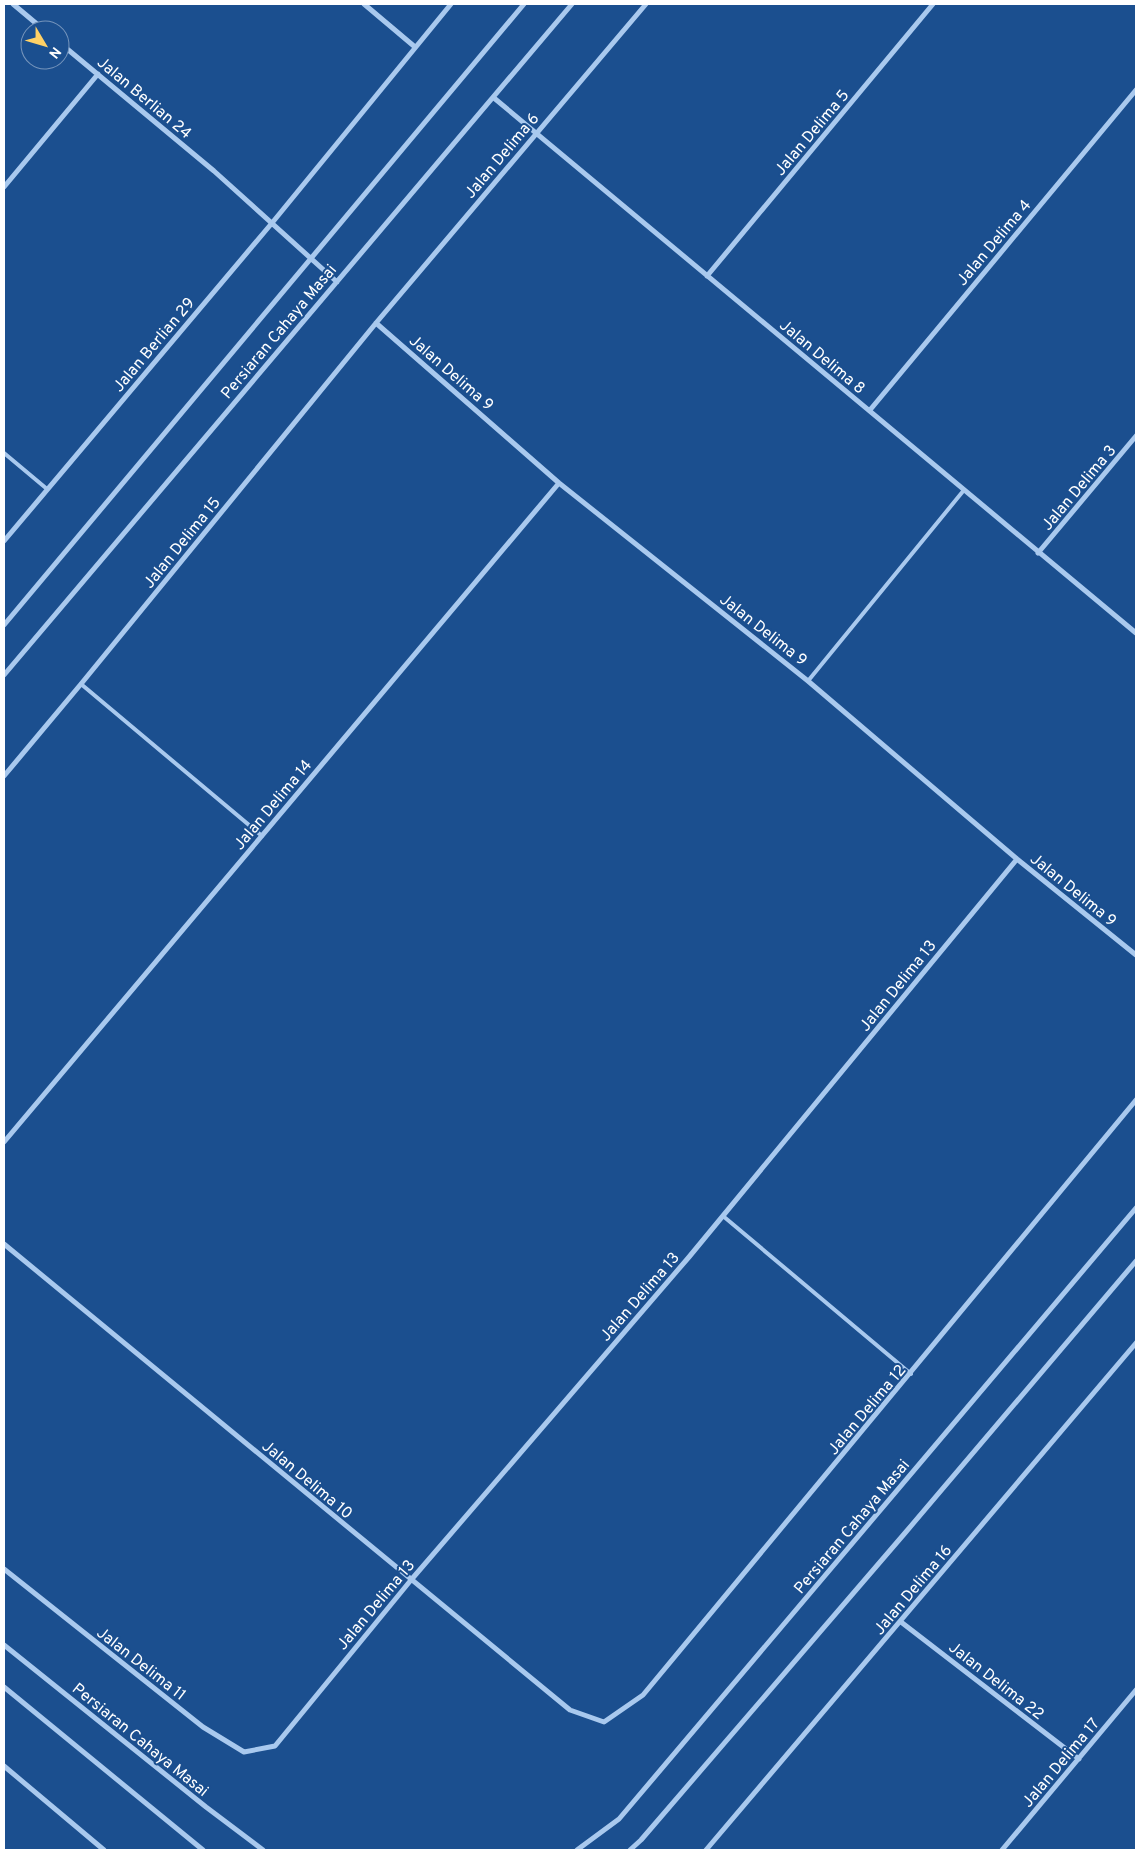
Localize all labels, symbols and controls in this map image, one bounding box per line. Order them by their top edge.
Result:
north arrow [20,20,70,70]
text: N [44,43,64,61]
street label: Jalan Berlian 24 [92,53,195,144]
street label: Jalan Delima 5 [771,86,854,180]
street label: Jalan Delima 6 [461,109,544,203]
street label: Jalan Delima 4 [953,196,1036,290]
street label: Persiaran Cahaya Masai [217,261,342,404]
street label: Jalan Berlian 29 [109,294,200,397]
street label: Jalan Delima 8 [775,316,869,399]
street label: Jalan Delima 9 [404,331,497,416]
street label: Jalan Delima 3 [1038,441,1121,535]
street label: Jalan Delima 15 [140,493,226,593]
street label: Jalan Delima 9 [715,590,811,671]
street label: Jalan Delima 14 [230,756,317,855]
street label: Jalan Delima 9 [1025,850,1120,932]
street label: Jalan Delima 13 [856,937,941,1036]
street label: Jalan Delima 13 [596,1249,685,1346]
street label: Jalan Delima 12 [824,1361,911,1460]
street label: Jalan Delima 10 [257,1437,356,1524]
street label: Persiaran Cahaya Masai [790,1456,915,1599]
street label: Jalan Delima 16 [870,1541,957,1639]
street label: Jalan Delima 13 [333,1556,420,1655]
street label: Jalan Delima 11 [92,1623,190,1706]
street label: Jalan Delima 22 [944,1638,1048,1725]
street label: Persiaran Cahaya Masai [68,1679,212,1802]
street label: Jalan Delima 17 [1018,1715,1105,1812]

